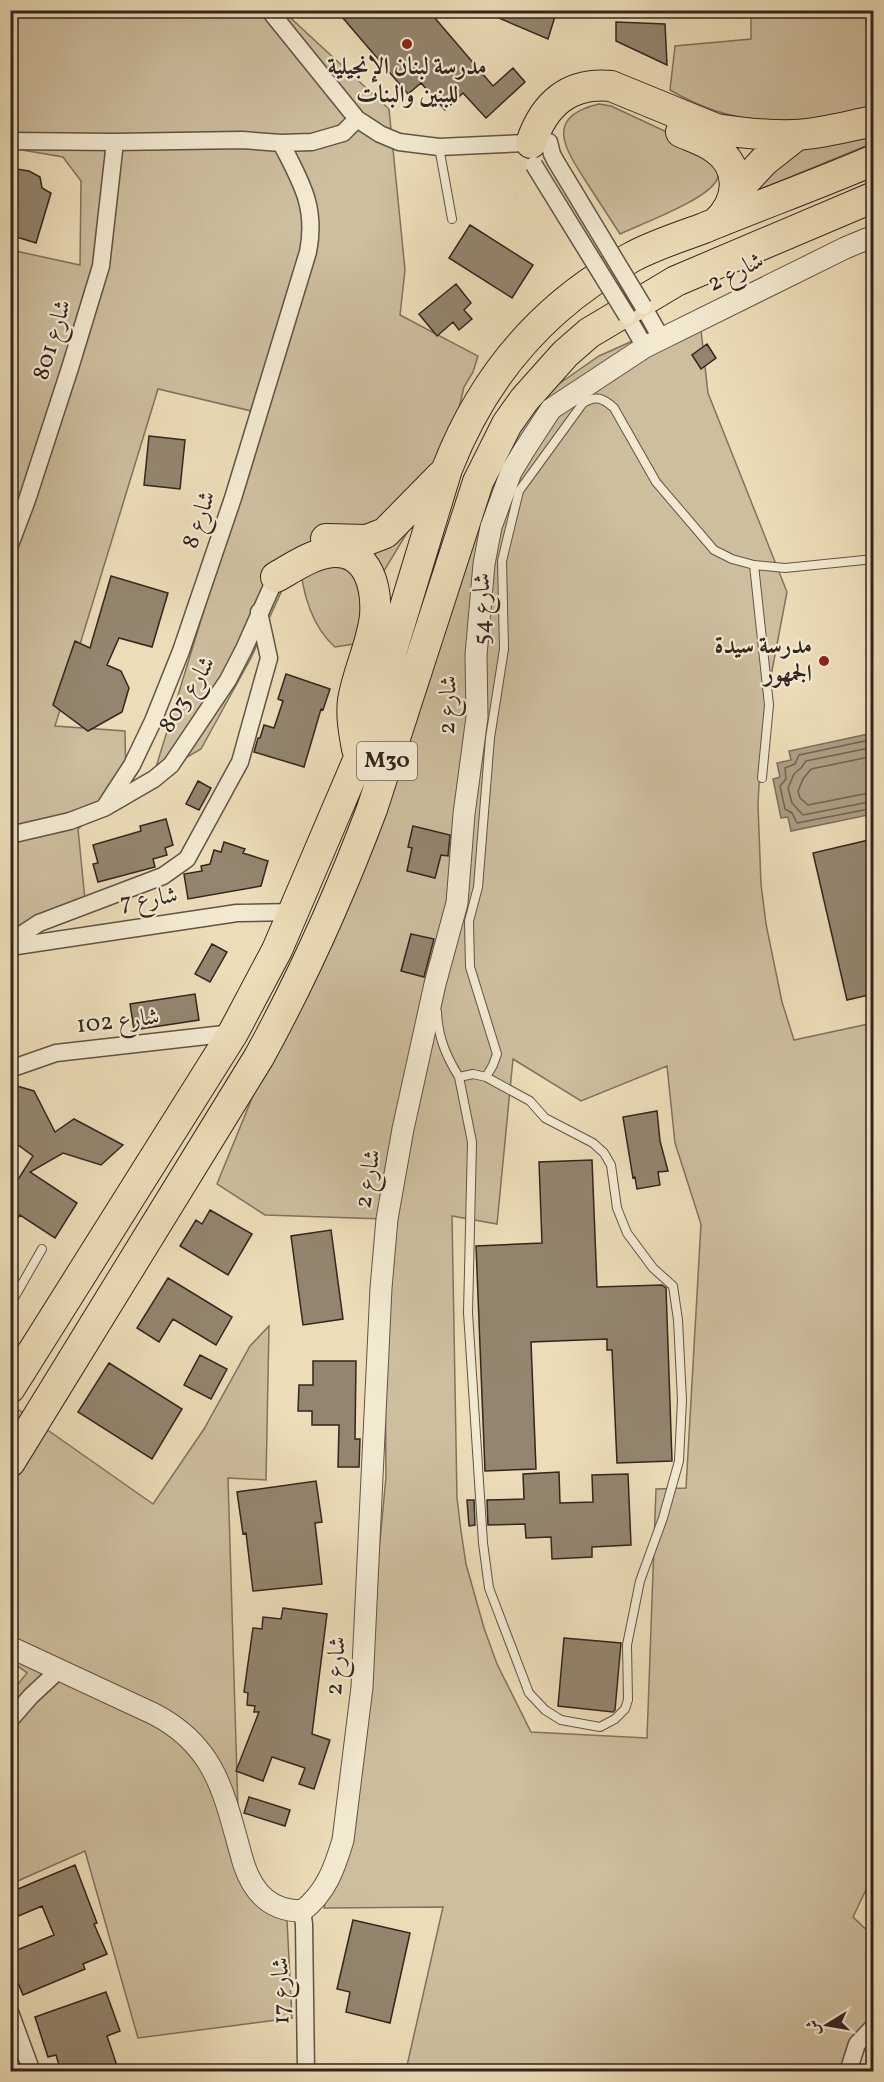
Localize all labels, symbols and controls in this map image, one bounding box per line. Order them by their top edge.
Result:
marker: مدرسة لبنان الإنجيلية للبنين والبنات [400,37,414,51]
place label: مدرسة لبنان الإنجيلية للبنين والبنات [327,51,487,113]
street label: شارع 2 [702,245,771,302]
street label: شارع 801 [25,296,82,385]
street label: شارع 8 [174,487,227,554]
street label: شارع 54 [466,573,501,645]
place label: مدرسة سيدة الجمهور [715,630,812,692]
street label: شارع 803 [151,650,226,740]
marker: مدرسة سيدة الجمهور [817,654,831,668]
street label: شارع 2 [431,675,468,735]
road number: M30 [357,742,417,780]
street label: شارع 7 [118,879,180,922]
street label: شارع 102 [75,1001,161,1044]
street label: شارع 2 [347,1147,392,1211]
street label: شارع 2 [318,1635,357,1697]
street label: شارع 17 [264,1957,301,2025]
north arrow [797,1995,857,2055]
text: ش [802,2018,827,2037]

